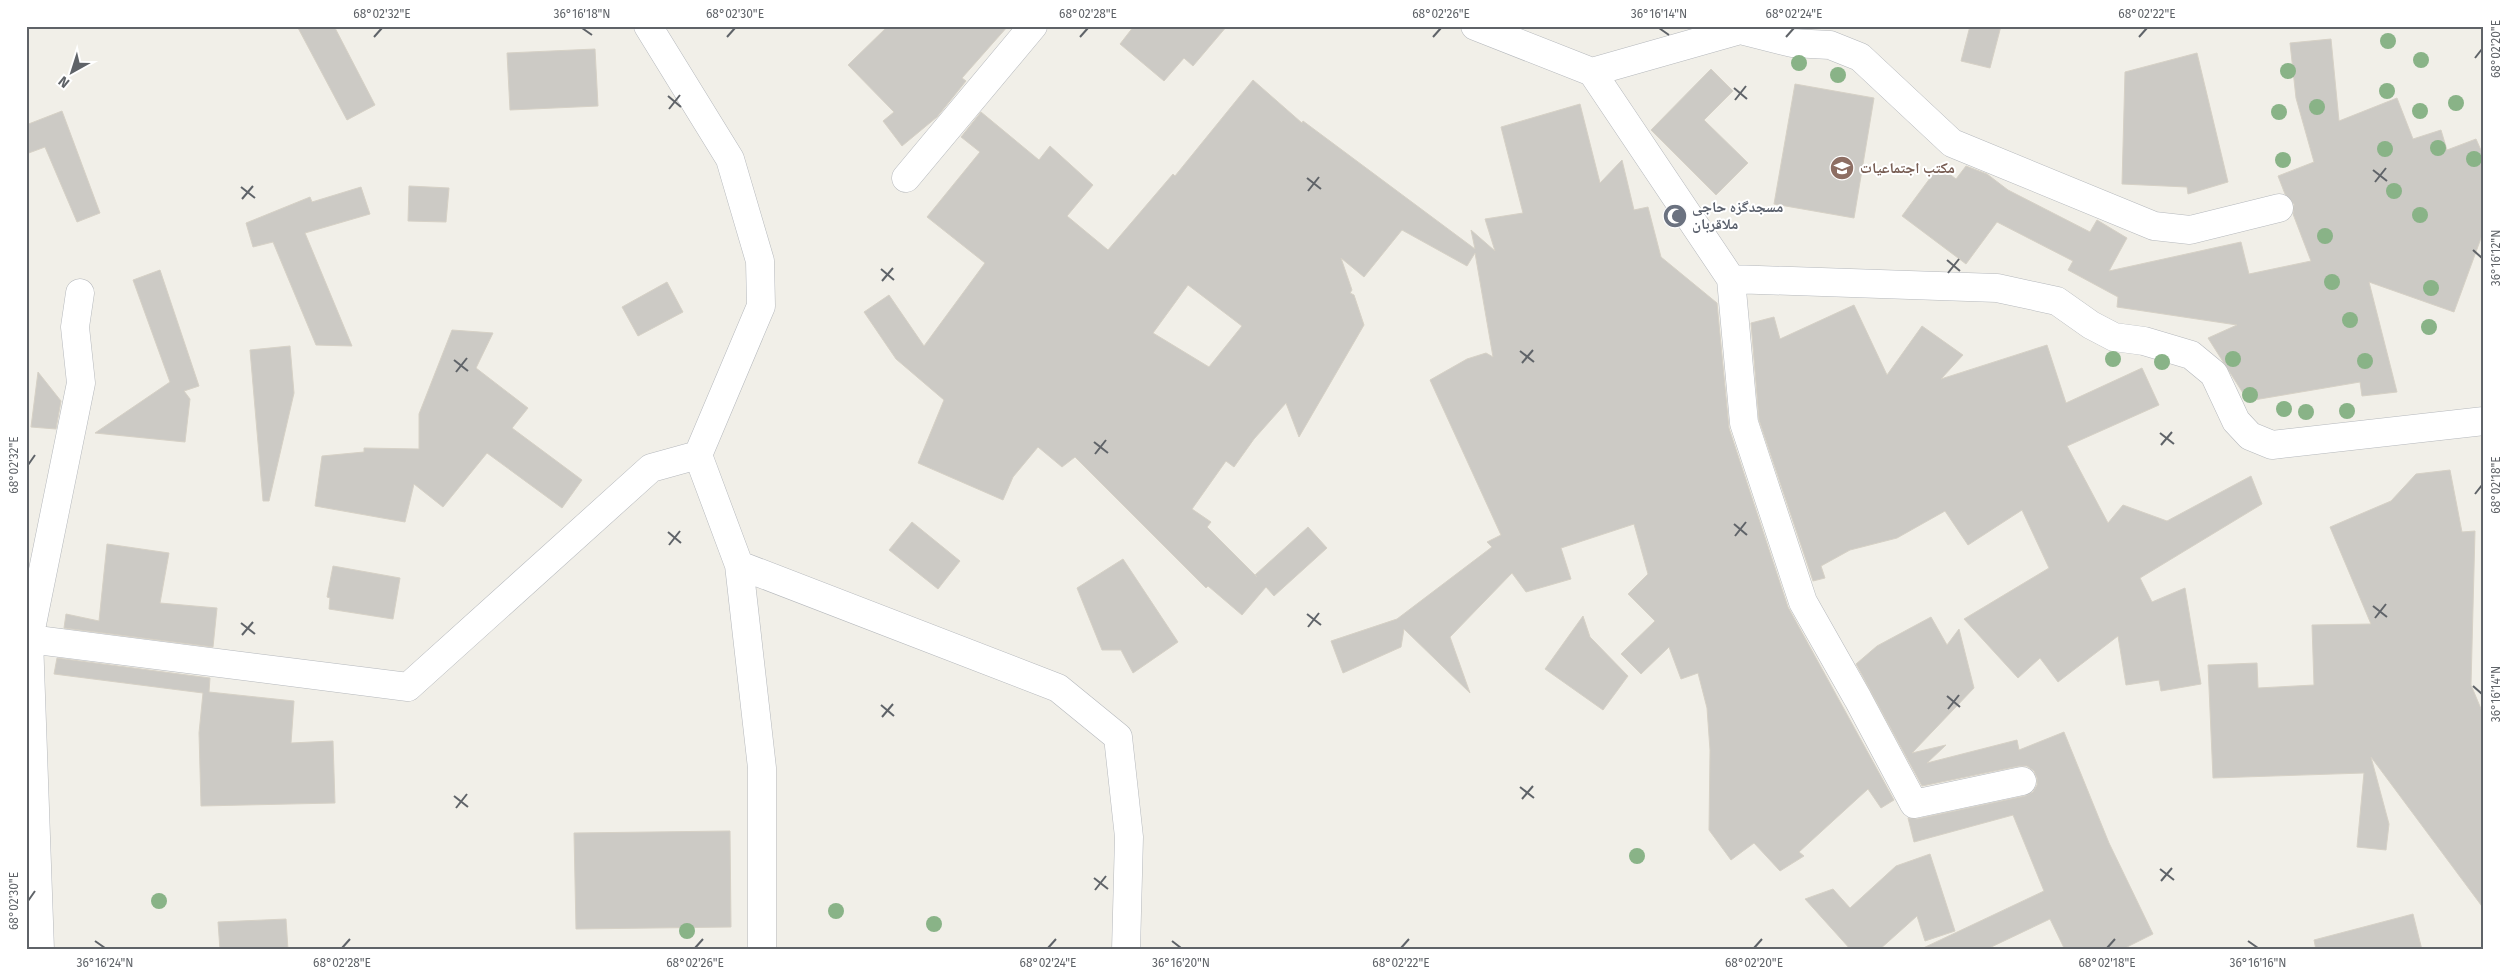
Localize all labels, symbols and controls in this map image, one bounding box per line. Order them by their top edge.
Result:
text: 68°02'32"E [353,7,411,21]
text: 36°16'18"N [553,7,611,21]
text: 68°02'30"E [706,7,764,21]
text: 68°02'28"E [1059,7,1117,21]
text: 68°02'26"E [1412,7,1470,21]
text: 36°16'14"N [1631,7,1687,21]
text: 68°02'24"E [1765,7,1823,21]
text: 68°02'22"E [2118,7,2176,21]
text: 68°02'20"E [2489,20,2503,78]
north arrow [48,48,98,98]
text: N [55,72,73,91]
school or university icon: مکتب اجتماعیات [1829,155,1855,181]
place label: مکتب اجتماعیات [1860,159,1955,177]
place label: مسجدگزه حاجی ملاقربان [1692,198,1783,233]
mosque icon: مسجدگزه حاجی ملاقربان [1662,203,1688,229]
text: 36°16'12"N [2489,230,2503,286]
text: 68°02'32"E [7,436,21,494]
text: 68°02'18"E [2489,456,2503,514]
text: 36°16'14"N [2489,666,2503,722]
text: 68°02'30"E [7,872,21,930]
text: 36°16'24"N [77,956,133,970]
text: 68°02'28"E [313,956,371,970]
text: 68°02'26"E [666,956,724,970]
text: 68°02'24"E [1019,956,1077,970]
text: 36°16'20"N [1152,956,1210,970]
text: 68°02'22"E [1372,956,1430,970]
text: 68°02'20"E [1725,956,1783,970]
text: 68°02'18"E [2078,956,2136,970]
text: 36°16'16"N [2230,956,2286,970]

